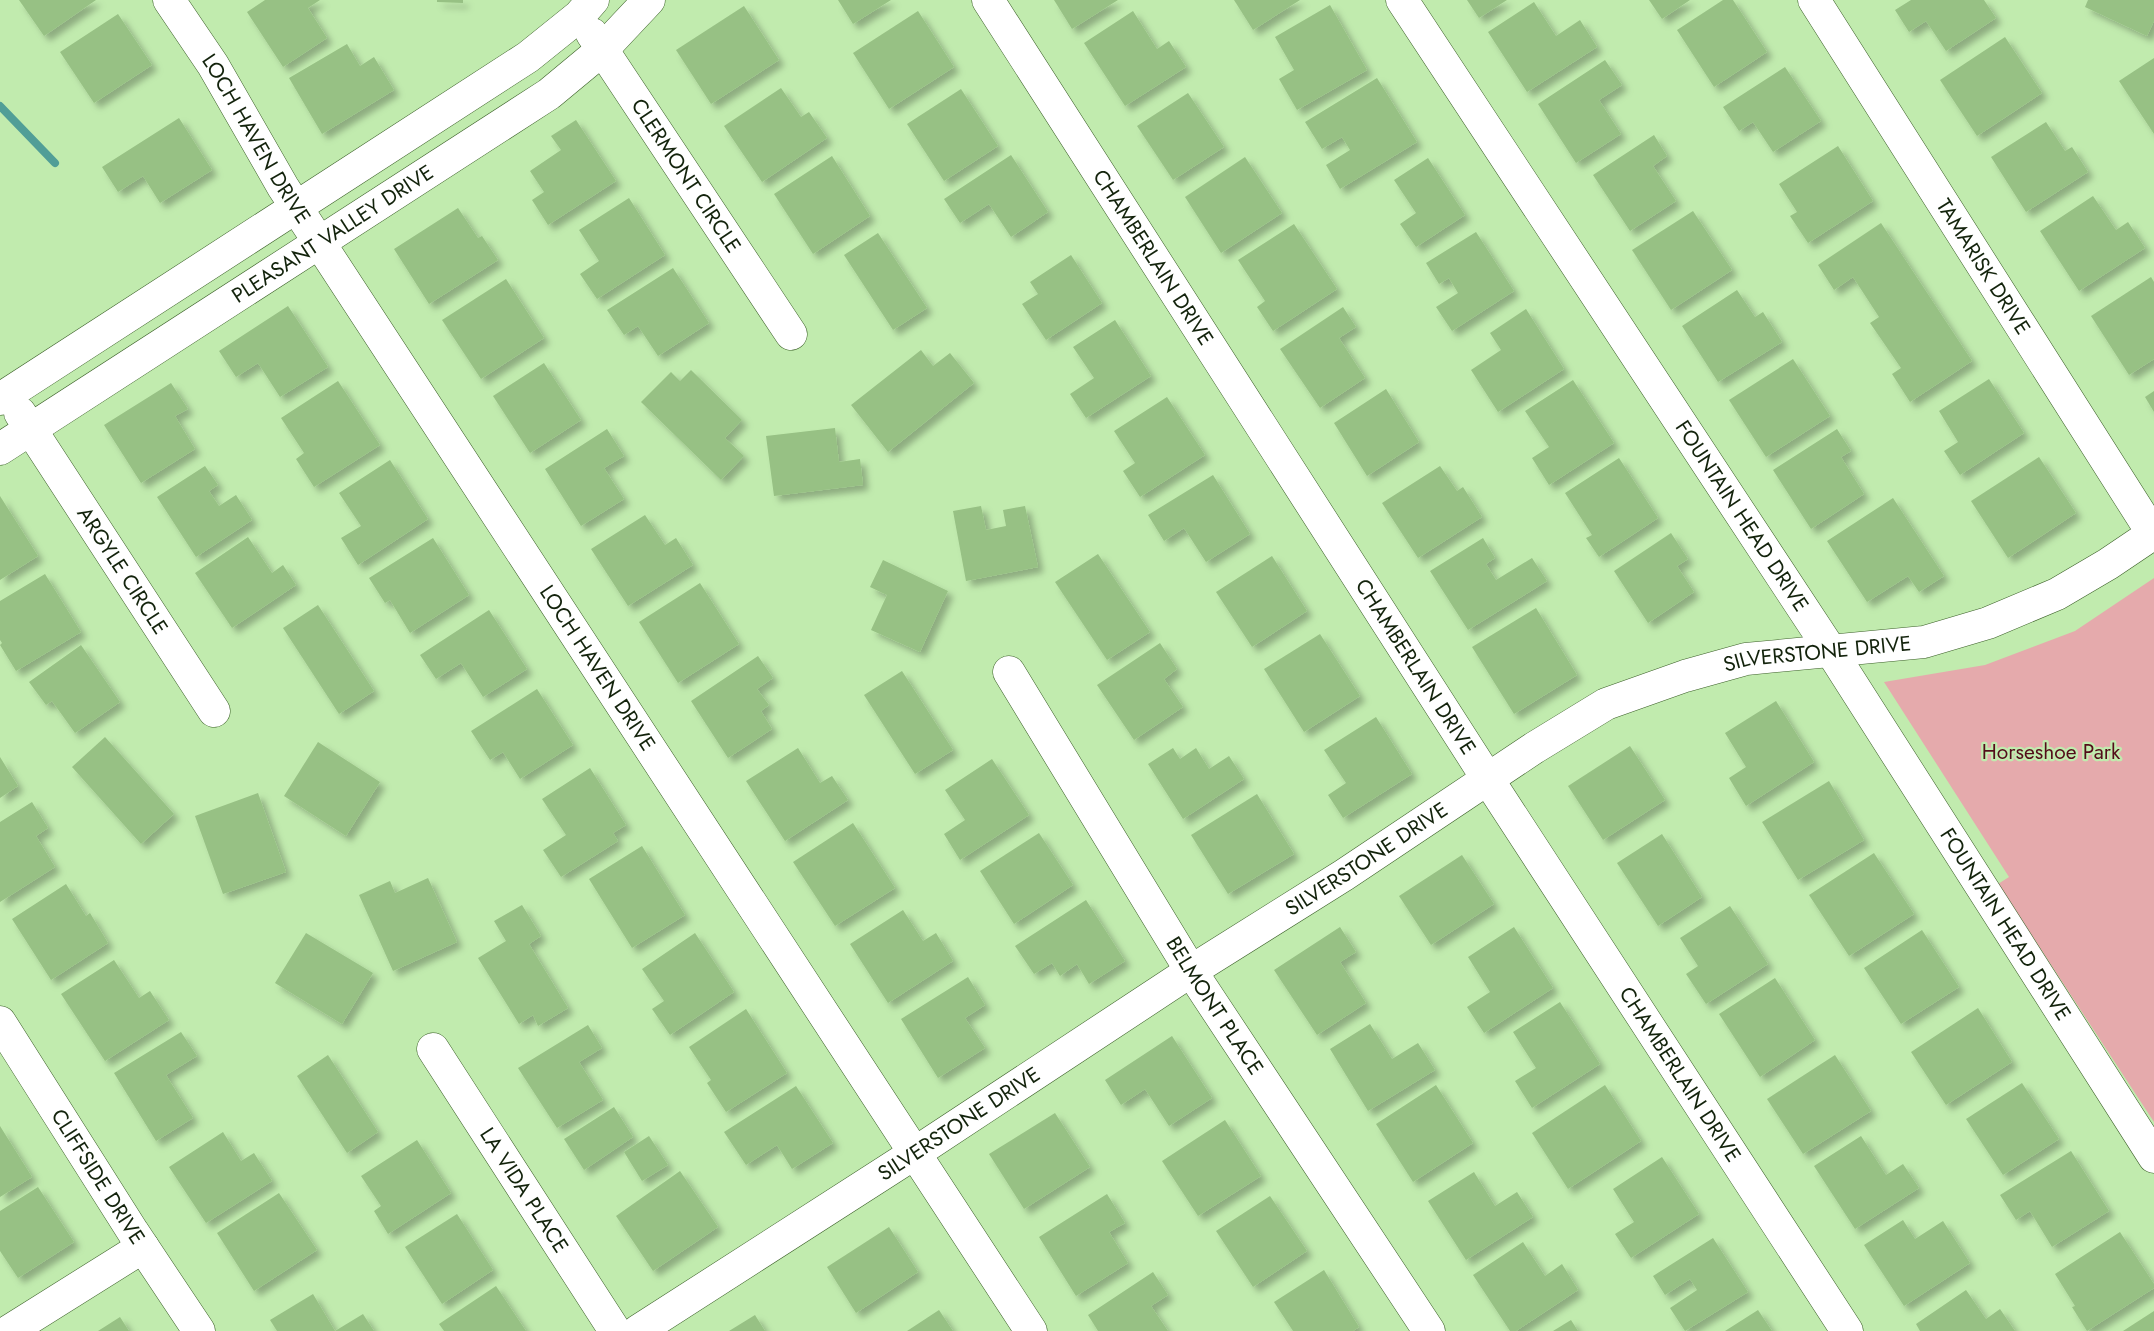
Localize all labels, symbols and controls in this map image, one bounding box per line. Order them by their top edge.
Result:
street label: LOCH HAVEN DRIVE [195,48,318,230]
street label: CLERMONT CIRCLE [624,92,748,259]
street label: PLEASANT VALLEY DRIVE [226,158,439,310]
street label: CHAMBERLAIN DRIVE [1086,164,1221,351]
street label: TAMARISK DRIVE [1929,193,2038,341]
street label: FOUNTAIN HEAD DRIVE [1668,414,1816,618]
street label: ARGYLE CIRCLE [70,501,175,640]
street label: CHAMBERLAIN DRIVE [1348,573,1483,760]
street label: LOCH HAVEN DRIVE [532,579,663,757]
street label: SILVERSTONE DRIVE [1720,628,1913,680]
park label: Horseshoe Park [1982,737,2121,767]
street label: SILVERSTONE DRIVE [1279,795,1454,923]
street label: FOUNTAIN HEAD DRIVE [1933,822,2078,1027]
street label: BELMONT PLACE [1159,931,1271,1081]
street label: CHAMBERLAIN DRIVE [1612,981,1748,1168]
street label: SILVERSTONE DRIVE [872,1059,1046,1188]
street label: CLIFFSIDE DRIVE [44,1103,152,1250]
street label: LA VIDA PLACE [472,1122,576,1259]

